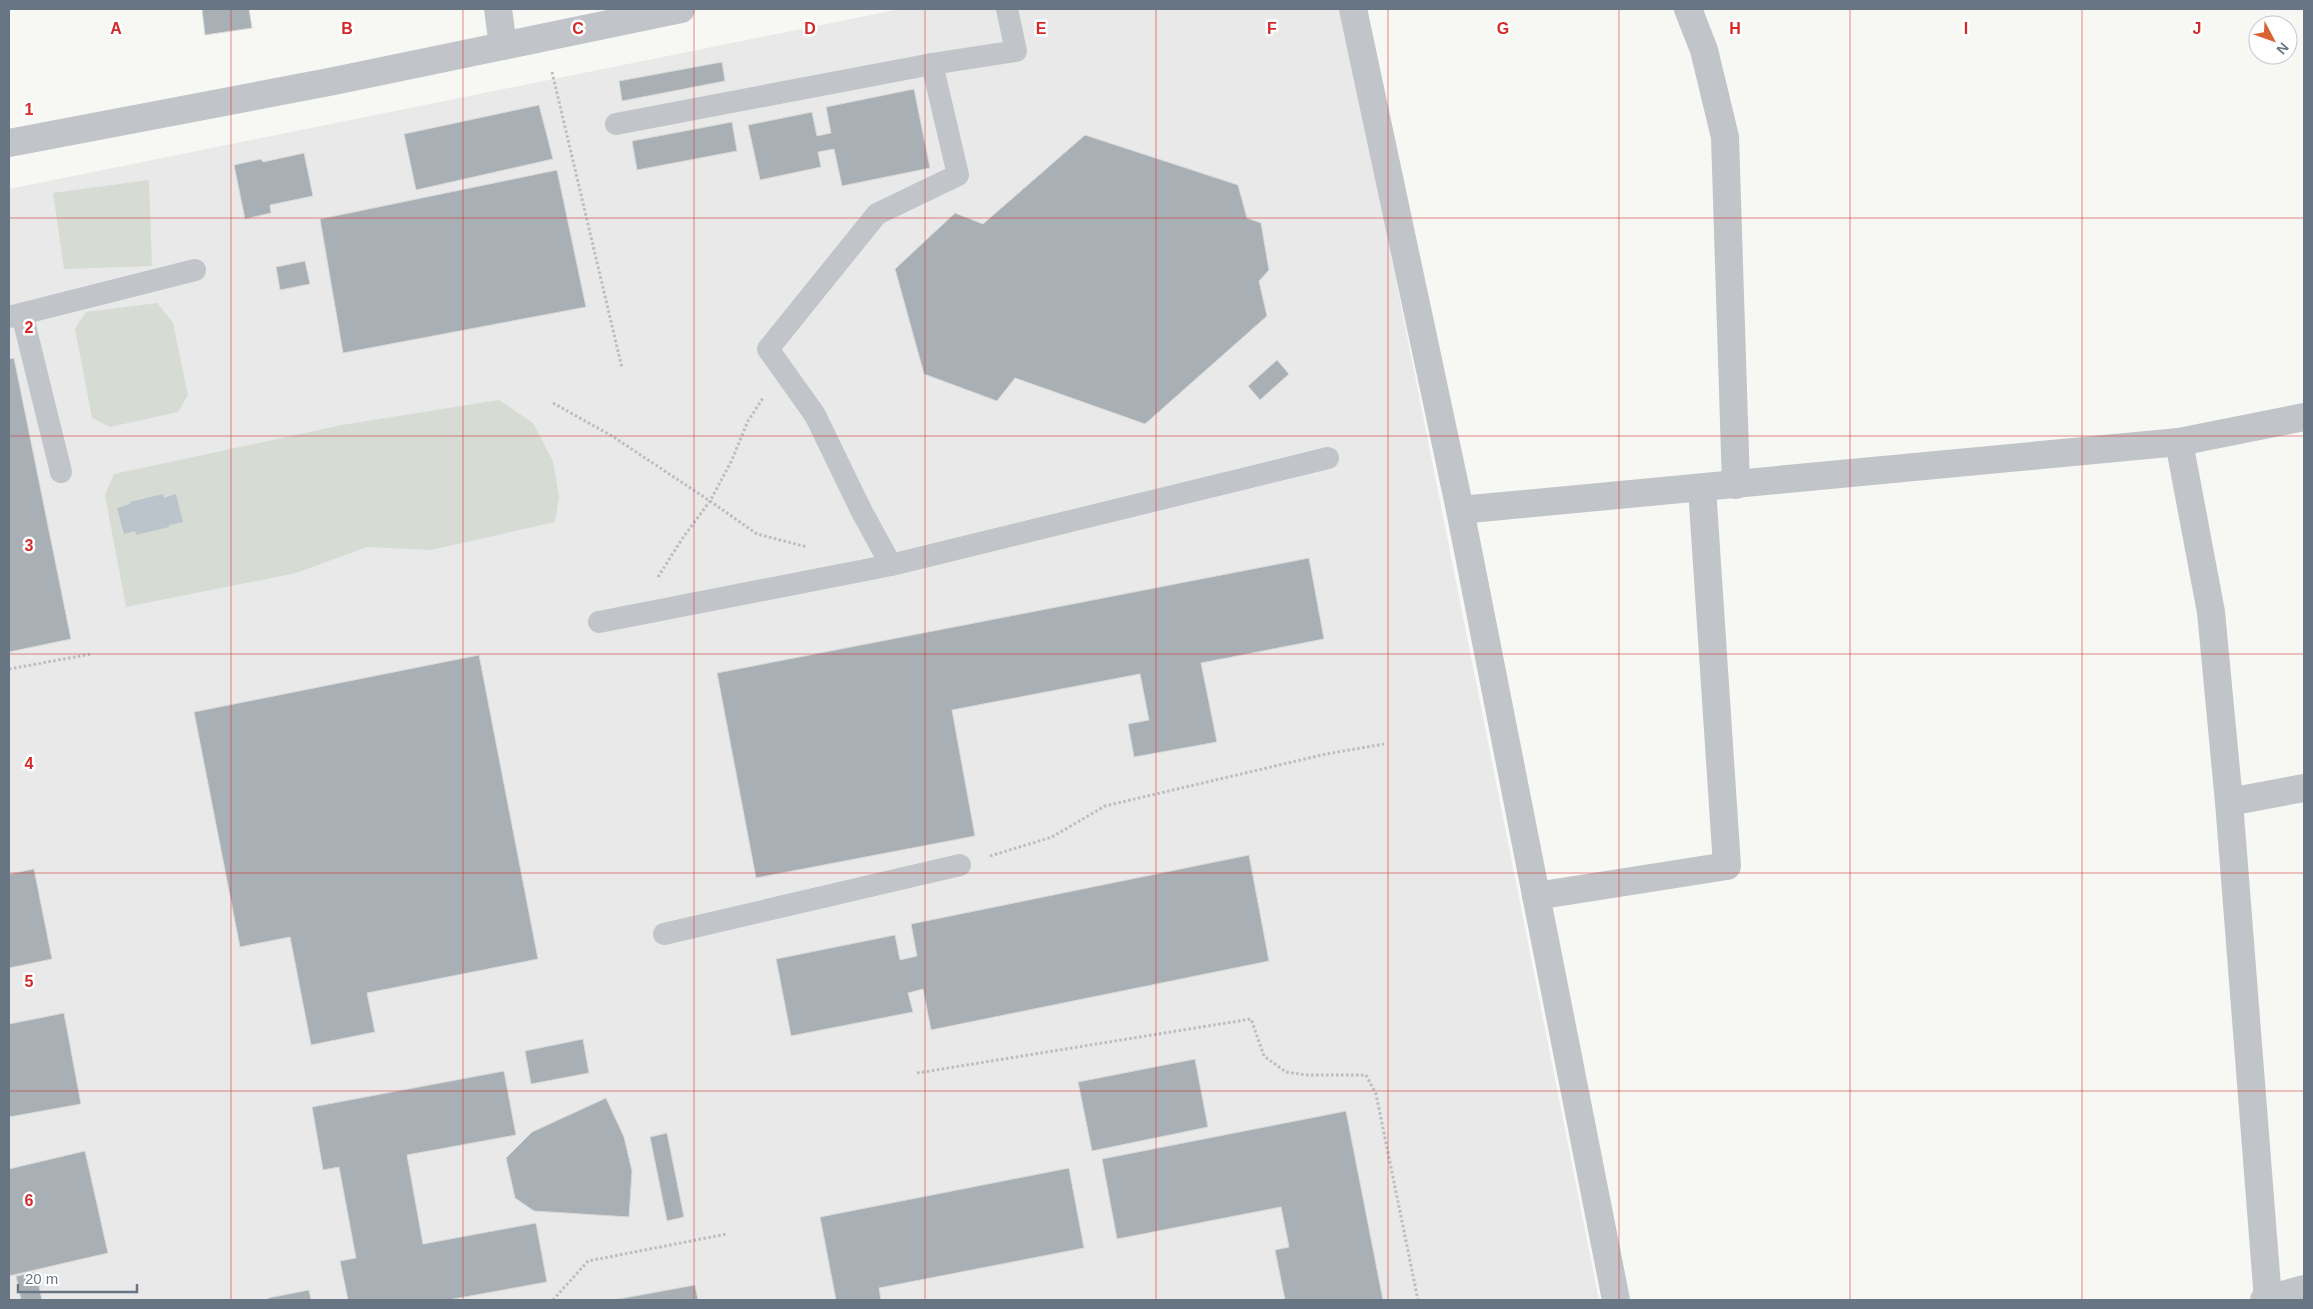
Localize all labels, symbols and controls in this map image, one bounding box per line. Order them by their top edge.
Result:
north arrow [2248,15,2298,65]
text: A [110,20,122,37]
text: B [341,20,353,37]
text: C [572,20,584,37]
text: D [804,20,816,37]
text: E [1036,20,1047,37]
text: F [1267,20,1277,37]
text: G [1497,20,1509,37]
text: H [1729,20,1741,37]
text: I [1964,20,1968,37]
text: J [2193,20,2201,37]
text: N [2273,39,2292,58]
text: 1 [25,101,34,118]
text: 2 [25,319,34,336]
text: 3 [25,537,34,554]
text: 4 [25,755,34,772]
text: 5 [25,973,34,990]
text: 6 [25,1192,34,1209]
scale bar [18,1262,136,1294]
text: 20 m [25,1270,58,1287]

